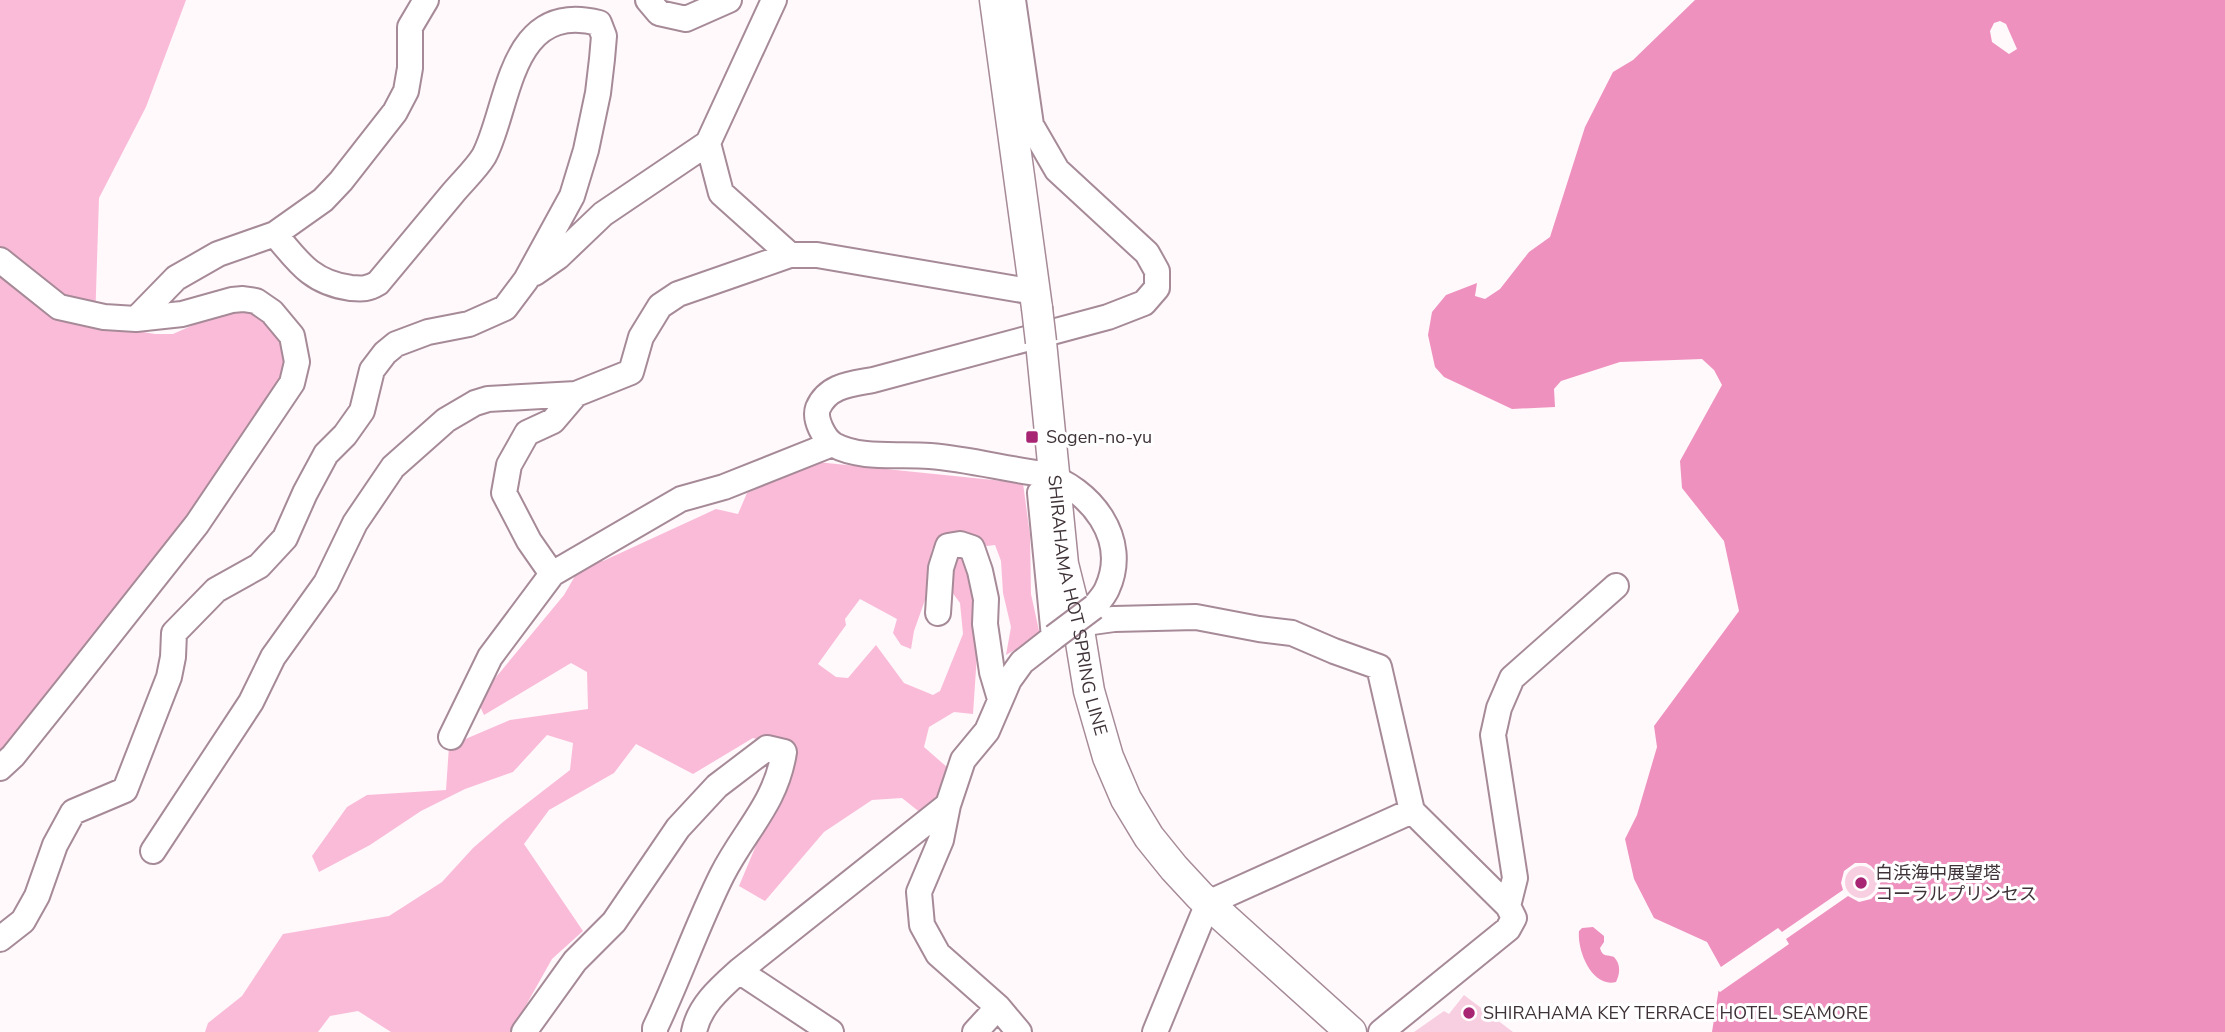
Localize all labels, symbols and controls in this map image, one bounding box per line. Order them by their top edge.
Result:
place label: Sogen-no-yu [1046,425,1152,449]
marker: Sogen-no-yu [1024,429,1040,445]
street label: SHIRAHAMA HOT SPRING LINE [1042,474,1113,738]
place label: 白浜海中展望塔 コーラルプリンセス [1875,861,2037,906]
marker: 白浜海中展望塔 コーラルプリンセス [1853,875,1869,891]
place label: SHIRAHAMA KEY TERRACE HOTEL SEAMORE [1483,1001,1868,1025]
marker: SHIRAHAMA KEY TERRACE HOTEL SEAMORE [1461,1005,1477,1021]

